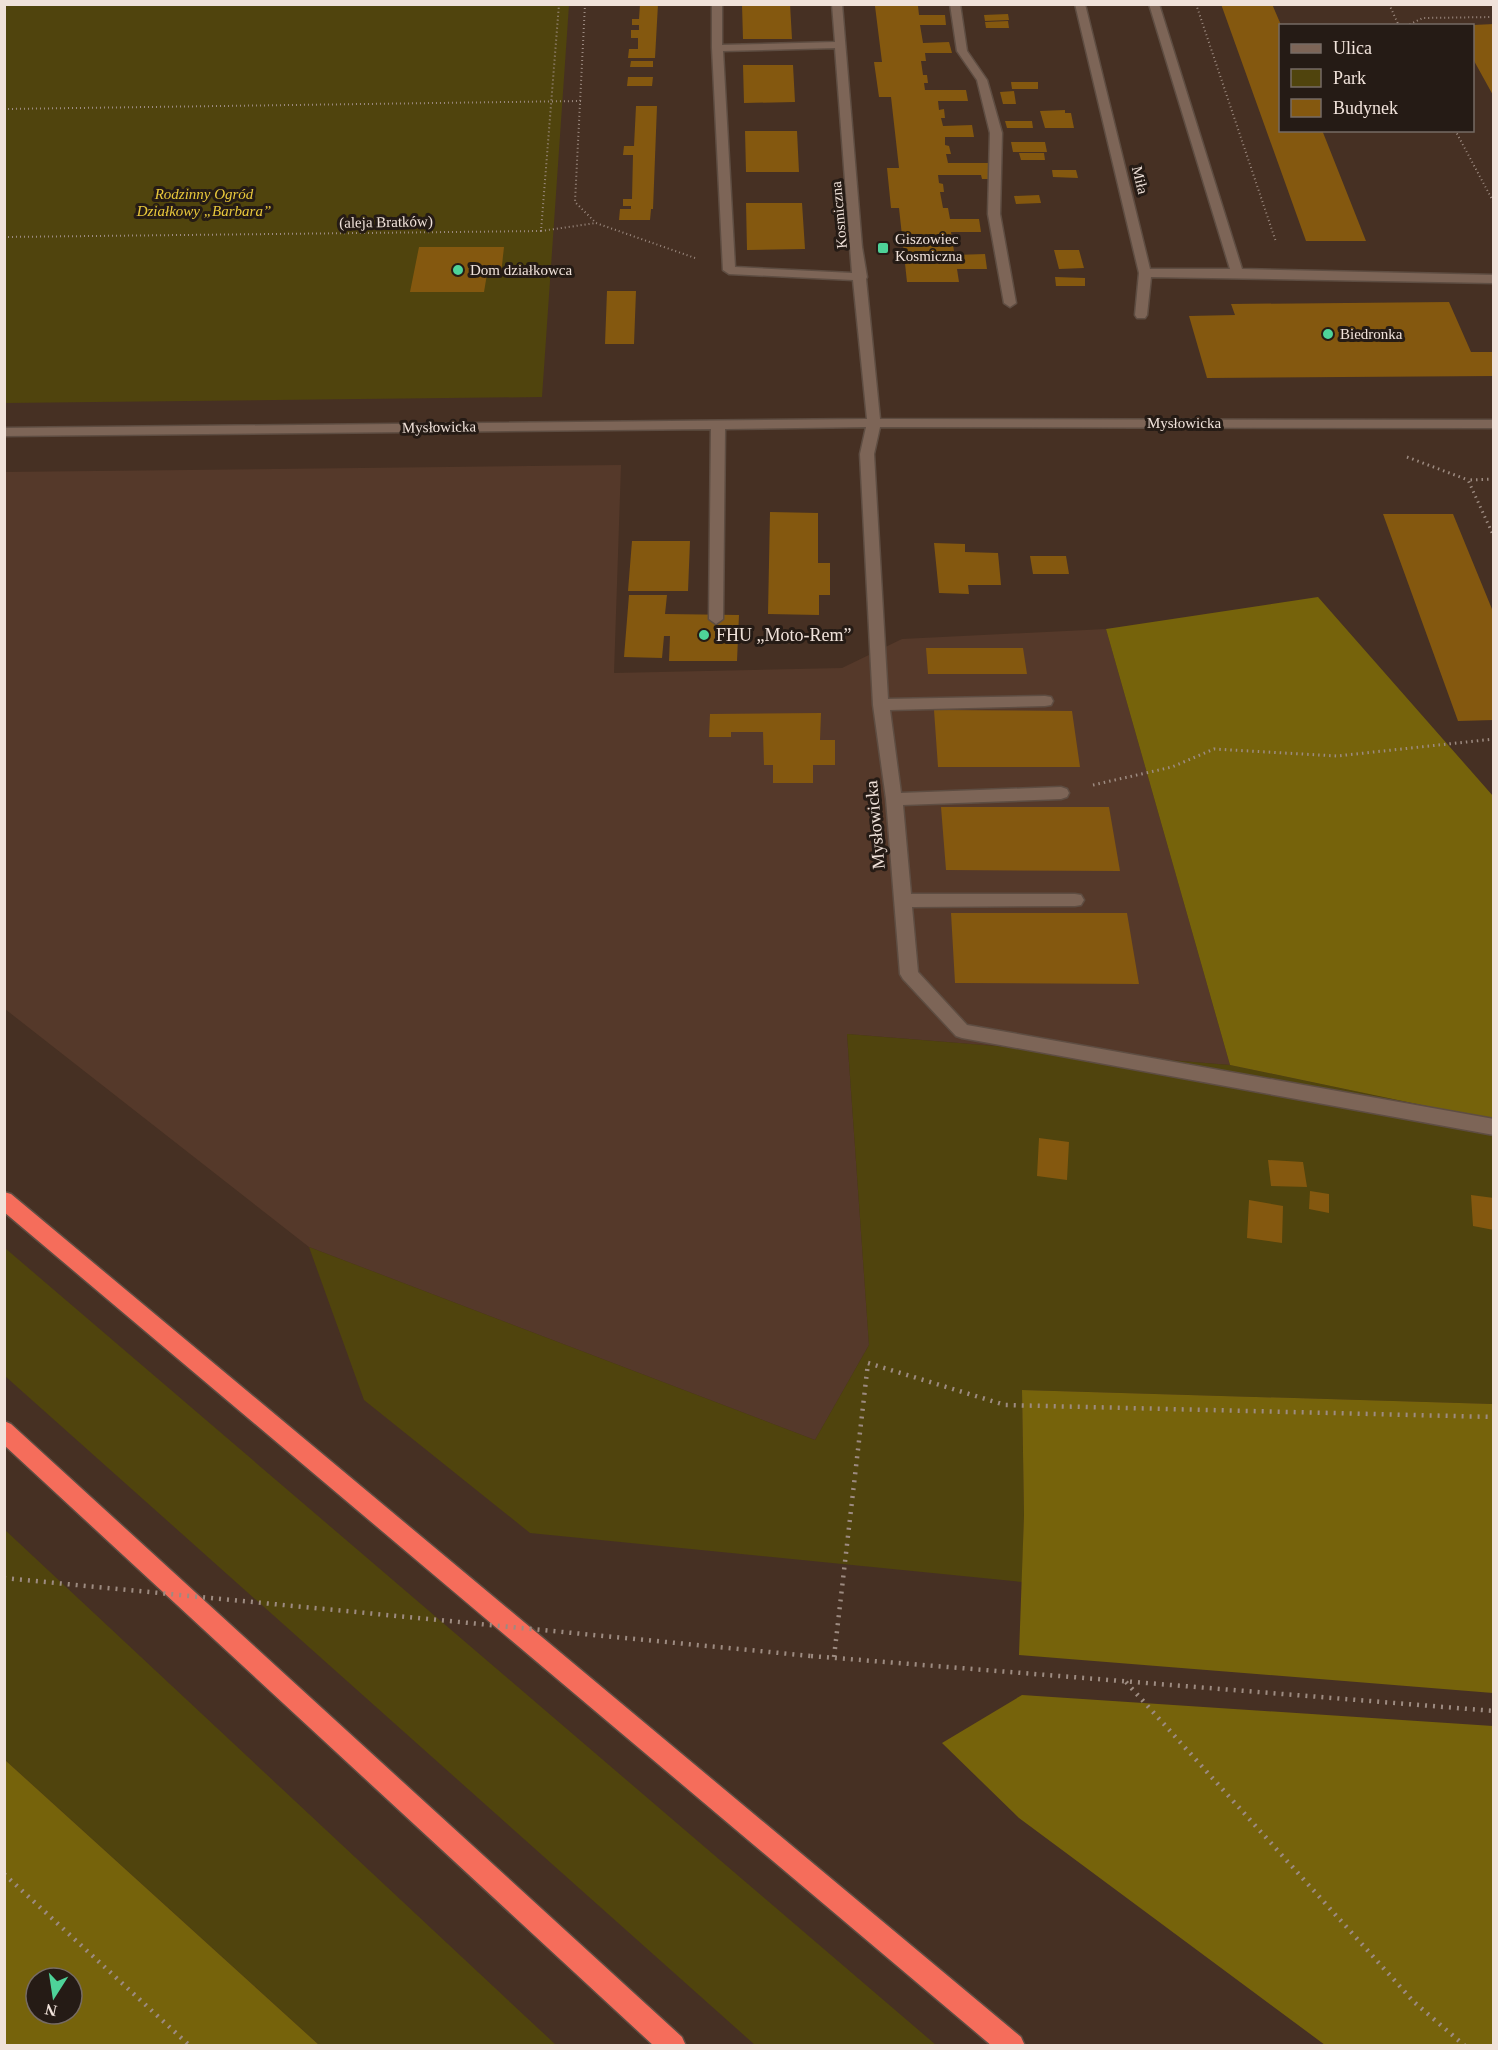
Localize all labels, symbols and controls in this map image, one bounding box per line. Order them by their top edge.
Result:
legend [1279,24,1474,132]
text: Ulica [1333,38,1372,58]
text: Park [1333,68,1366,88]
text: Budynek [1333,98,1398,118]
street label: Miła [1129,164,1151,196]
street label: Kosmiczna [828,180,850,249]
park label: Rodzinny Ogród Działkowy „Barbara” [136,186,271,219]
street label: (aleja Bratków) [339,213,433,232]
place label: Giszowiec Kosmiczna [895,231,963,264]
marker: Giszowiec Kosmiczna [876,241,890,255]
place label: Dom działkowca [470,262,572,278]
marker: Dom działkowca [451,263,465,277]
place label: Biedronka [1340,326,1403,342]
marker: Biedronka [1321,327,1335,341]
street label: Mysłowicka [1147,415,1221,431]
street label: Mysłowicka [402,418,477,436]
place label: FHU „Moto-Rem” [716,625,851,645]
marker: FHU „Moto-Rem” [697,628,711,642]
street label: Mysłowicka [861,780,889,870]
north arrow [24,1966,84,2026]
text: N [43,2001,58,2020]

